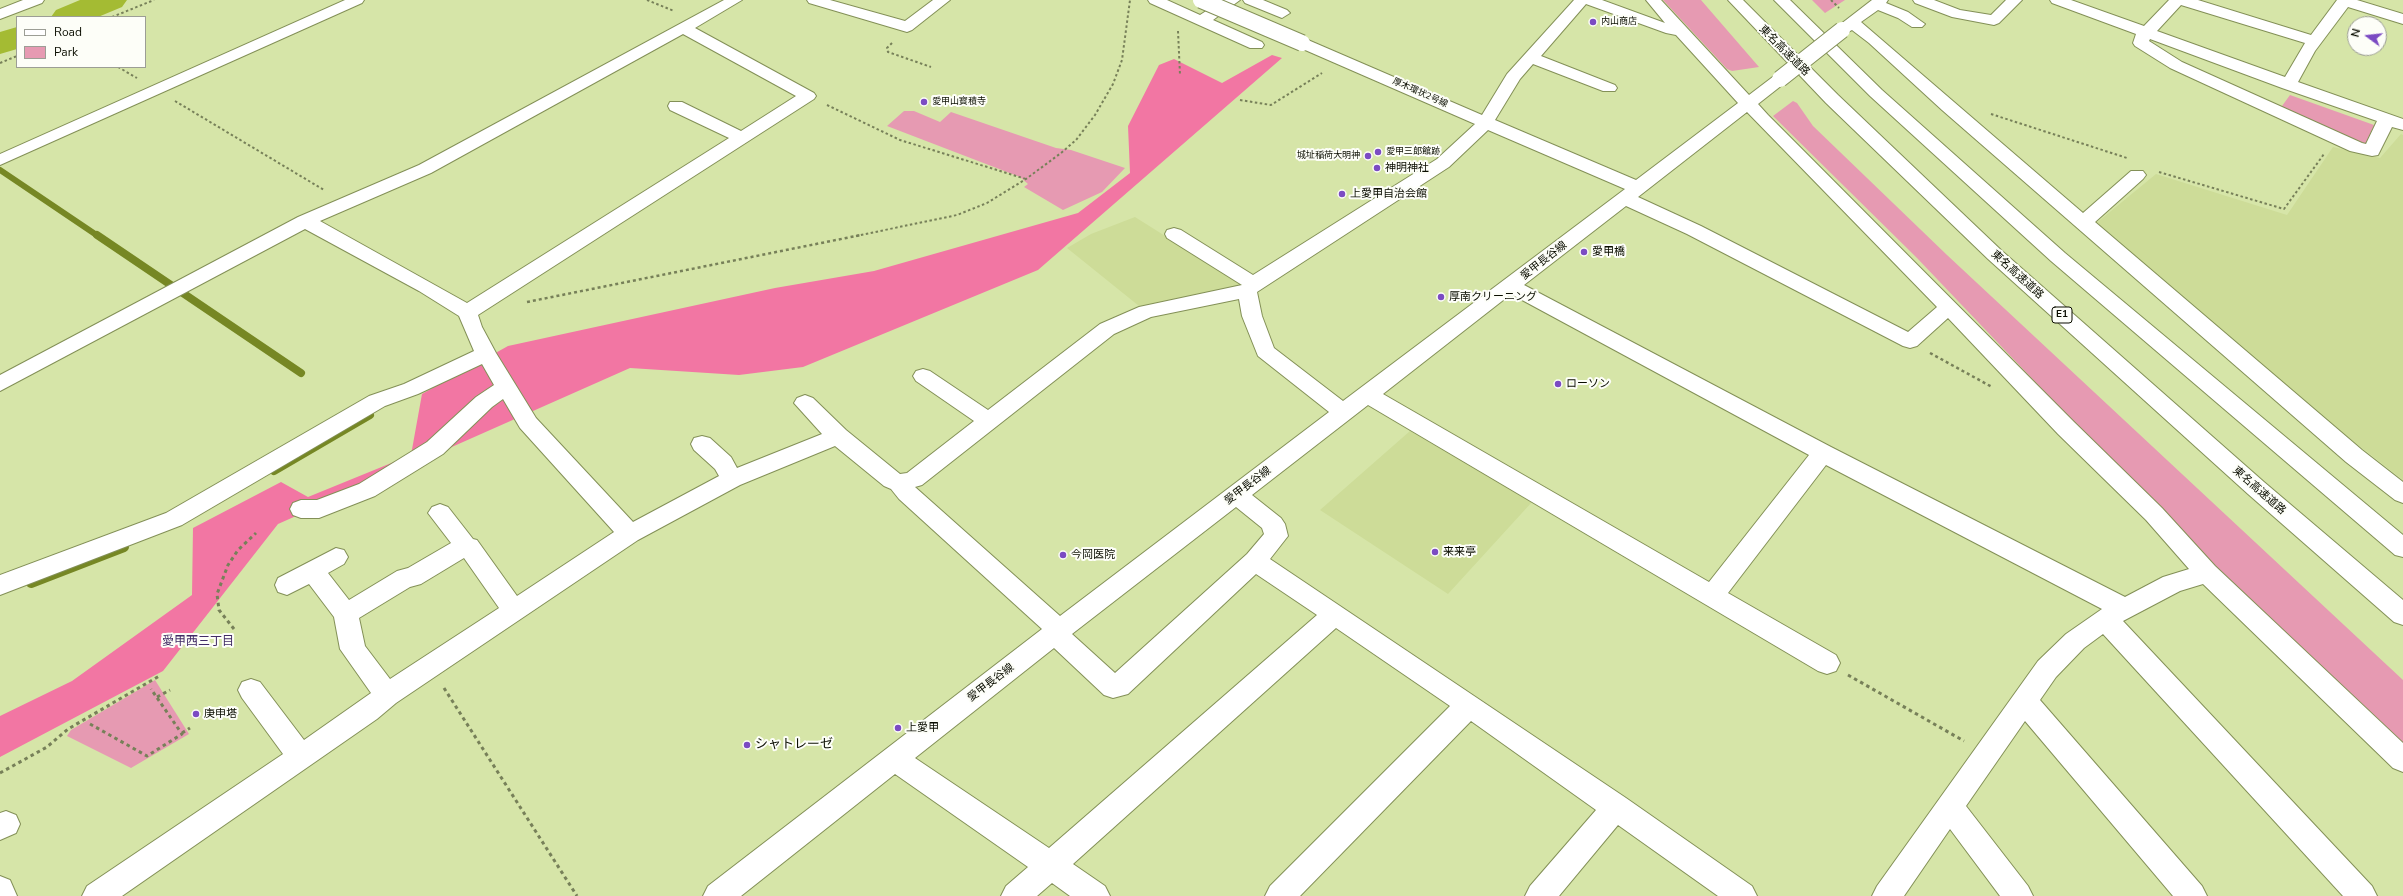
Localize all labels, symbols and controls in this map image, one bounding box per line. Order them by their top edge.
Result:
legend [16,16,146,68]
north arrow [2347,16,2387,56]
marker: 内山商店 [1588,17,1598,27]
place label: 内山商店 [1601,17,1637,27]
street label: 東名高速道路 [1756,23,1812,79]
text: Road [54,24,82,40]
text: N [2348,27,2364,39]
text: Park [54,44,78,60]
street label: 厚木環状2号線 [1391,76,1449,110]
marker: 愛甲山寳積寺 [919,97,929,107]
place label: 愛甲山寳積寺 [932,97,986,107]
marker: 愛甲三郎館跡 [1373,147,1383,157]
place label: 愛甲三郎館跡 [1386,147,1440,157]
place label: 城址稲荷大明神 [1297,151,1360,161]
marker: 城址稲荷大明神 [1363,151,1373,161]
place label: 神明神社 [1385,161,1429,175]
marker: 神明神社 [1372,163,1382,173]
place label: 上愛甲自治会館 [1350,187,1427,201]
marker: 上愛甲自治会館 [1337,189,1347,199]
street label: 愛甲長谷線 [1518,239,1570,283]
place label: 愛甲橋 [1592,245,1625,259]
marker: 愛甲橋 [1579,247,1589,257]
street label: 東名高速道路 [1988,248,2046,302]
place label: 厚南クリーニング [1449,290,1537,304]
marker: 厚南クリーニング [1436,292,1446,302]
road number: E1 [2052,307,2072,323]
place label: ローソン [1566,377,1610,391]
marker: ローソン [1553,379,1563,389]
street label: 愛甲長谷線 [1222,464,1274,508]
street label: 東名高速道路 [2230,464,2288,518]
place label: 来来亭 [1443,545,1476,559]
marker: 来来亭 [1430,547,1440,557]
place label: 今岡医院 [1071,548,1115,562]
marker: 今岡医院 [1058,550,1068,560]
district label: 愛甲西三丁目 [162,635,234,649]
street label: 愛甲長谷線 [965,661,1017,705]
place label: 庚申塔 [204,707,237,721]
marker: 庚申塔 [191,709,201,719]
place label: 上愛甲 [906,721,939,735]
marker: 上愛甲 [893,723,903,733]
place label: シャトレーゼ [755,737,833,753]
marker: シャトレーゼ [742,740,752,750]

